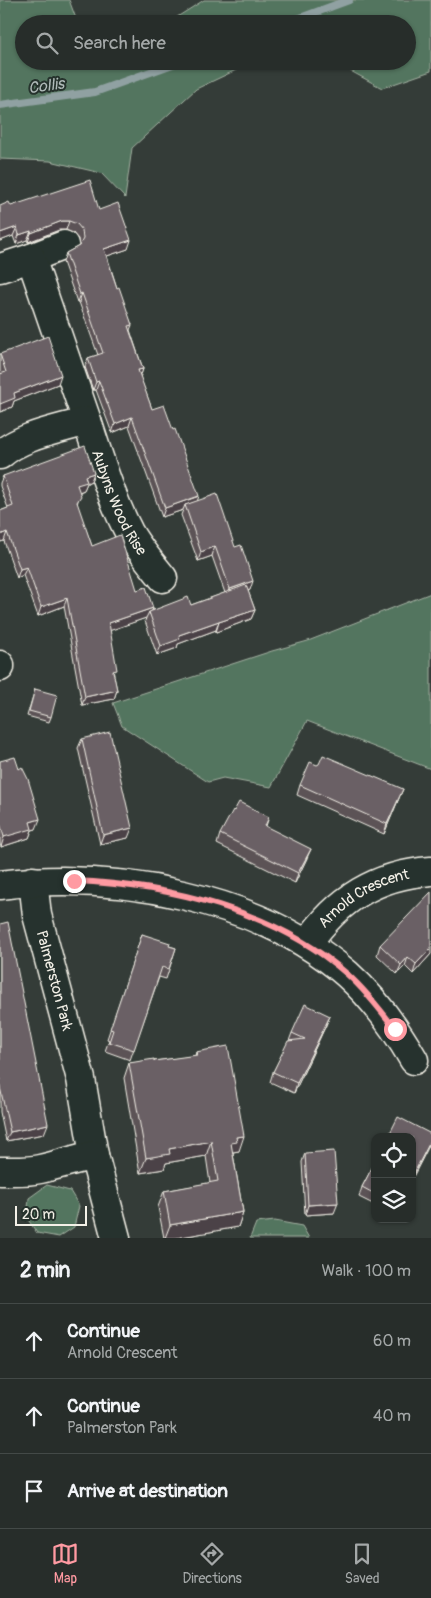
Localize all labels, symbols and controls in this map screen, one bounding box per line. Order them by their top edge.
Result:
search box [15,15,416,70]
icon: search [33,29,61,57]
text: Search here [73,31,166,55]
water label: Collis [27,73,67,98]
street label: Aubyns Wood Rise [87,448,151,560]
street label: Arnold Crescent [314,865,412,932]
route end [63,870,86,893]
street label: Palmerston Park [32,928,77,1034]
route start [384,1018,407,1041]
map controls [371,1133,416,1223]
button: locate [371,1133,416,1178]
button: layers [371,1178,416,1223]
scale bar [15,1203,88,1226]
text: 20 m [22,1206,55,1223]
text: 2 min [20,1257,70,1284]
text: Walk · 100 m [322,1261,411,1281]
text: Continue [67,1319,140,1343]
icon: ahead [20,1327,48,1355]
text: 60 m [373,1331,411,1351]
text: Arnold Crescent [67,1343,178,1363]
text: Continue [67,1394,140,1418]
icon: ahead [20,1402,48,1430]
text: 40 m [373,1406,411,1426]
text: Palmerston Park [67,1418,177,1438]
icon: arrive [20,1477,48,1505]
text: Arrive at destination [67,1479,228,1503]
tab: Map [51,1540,79,1587]
tab: Directions [182,1540,242,1587]
tab: Saved [345,1540,380,1587]

